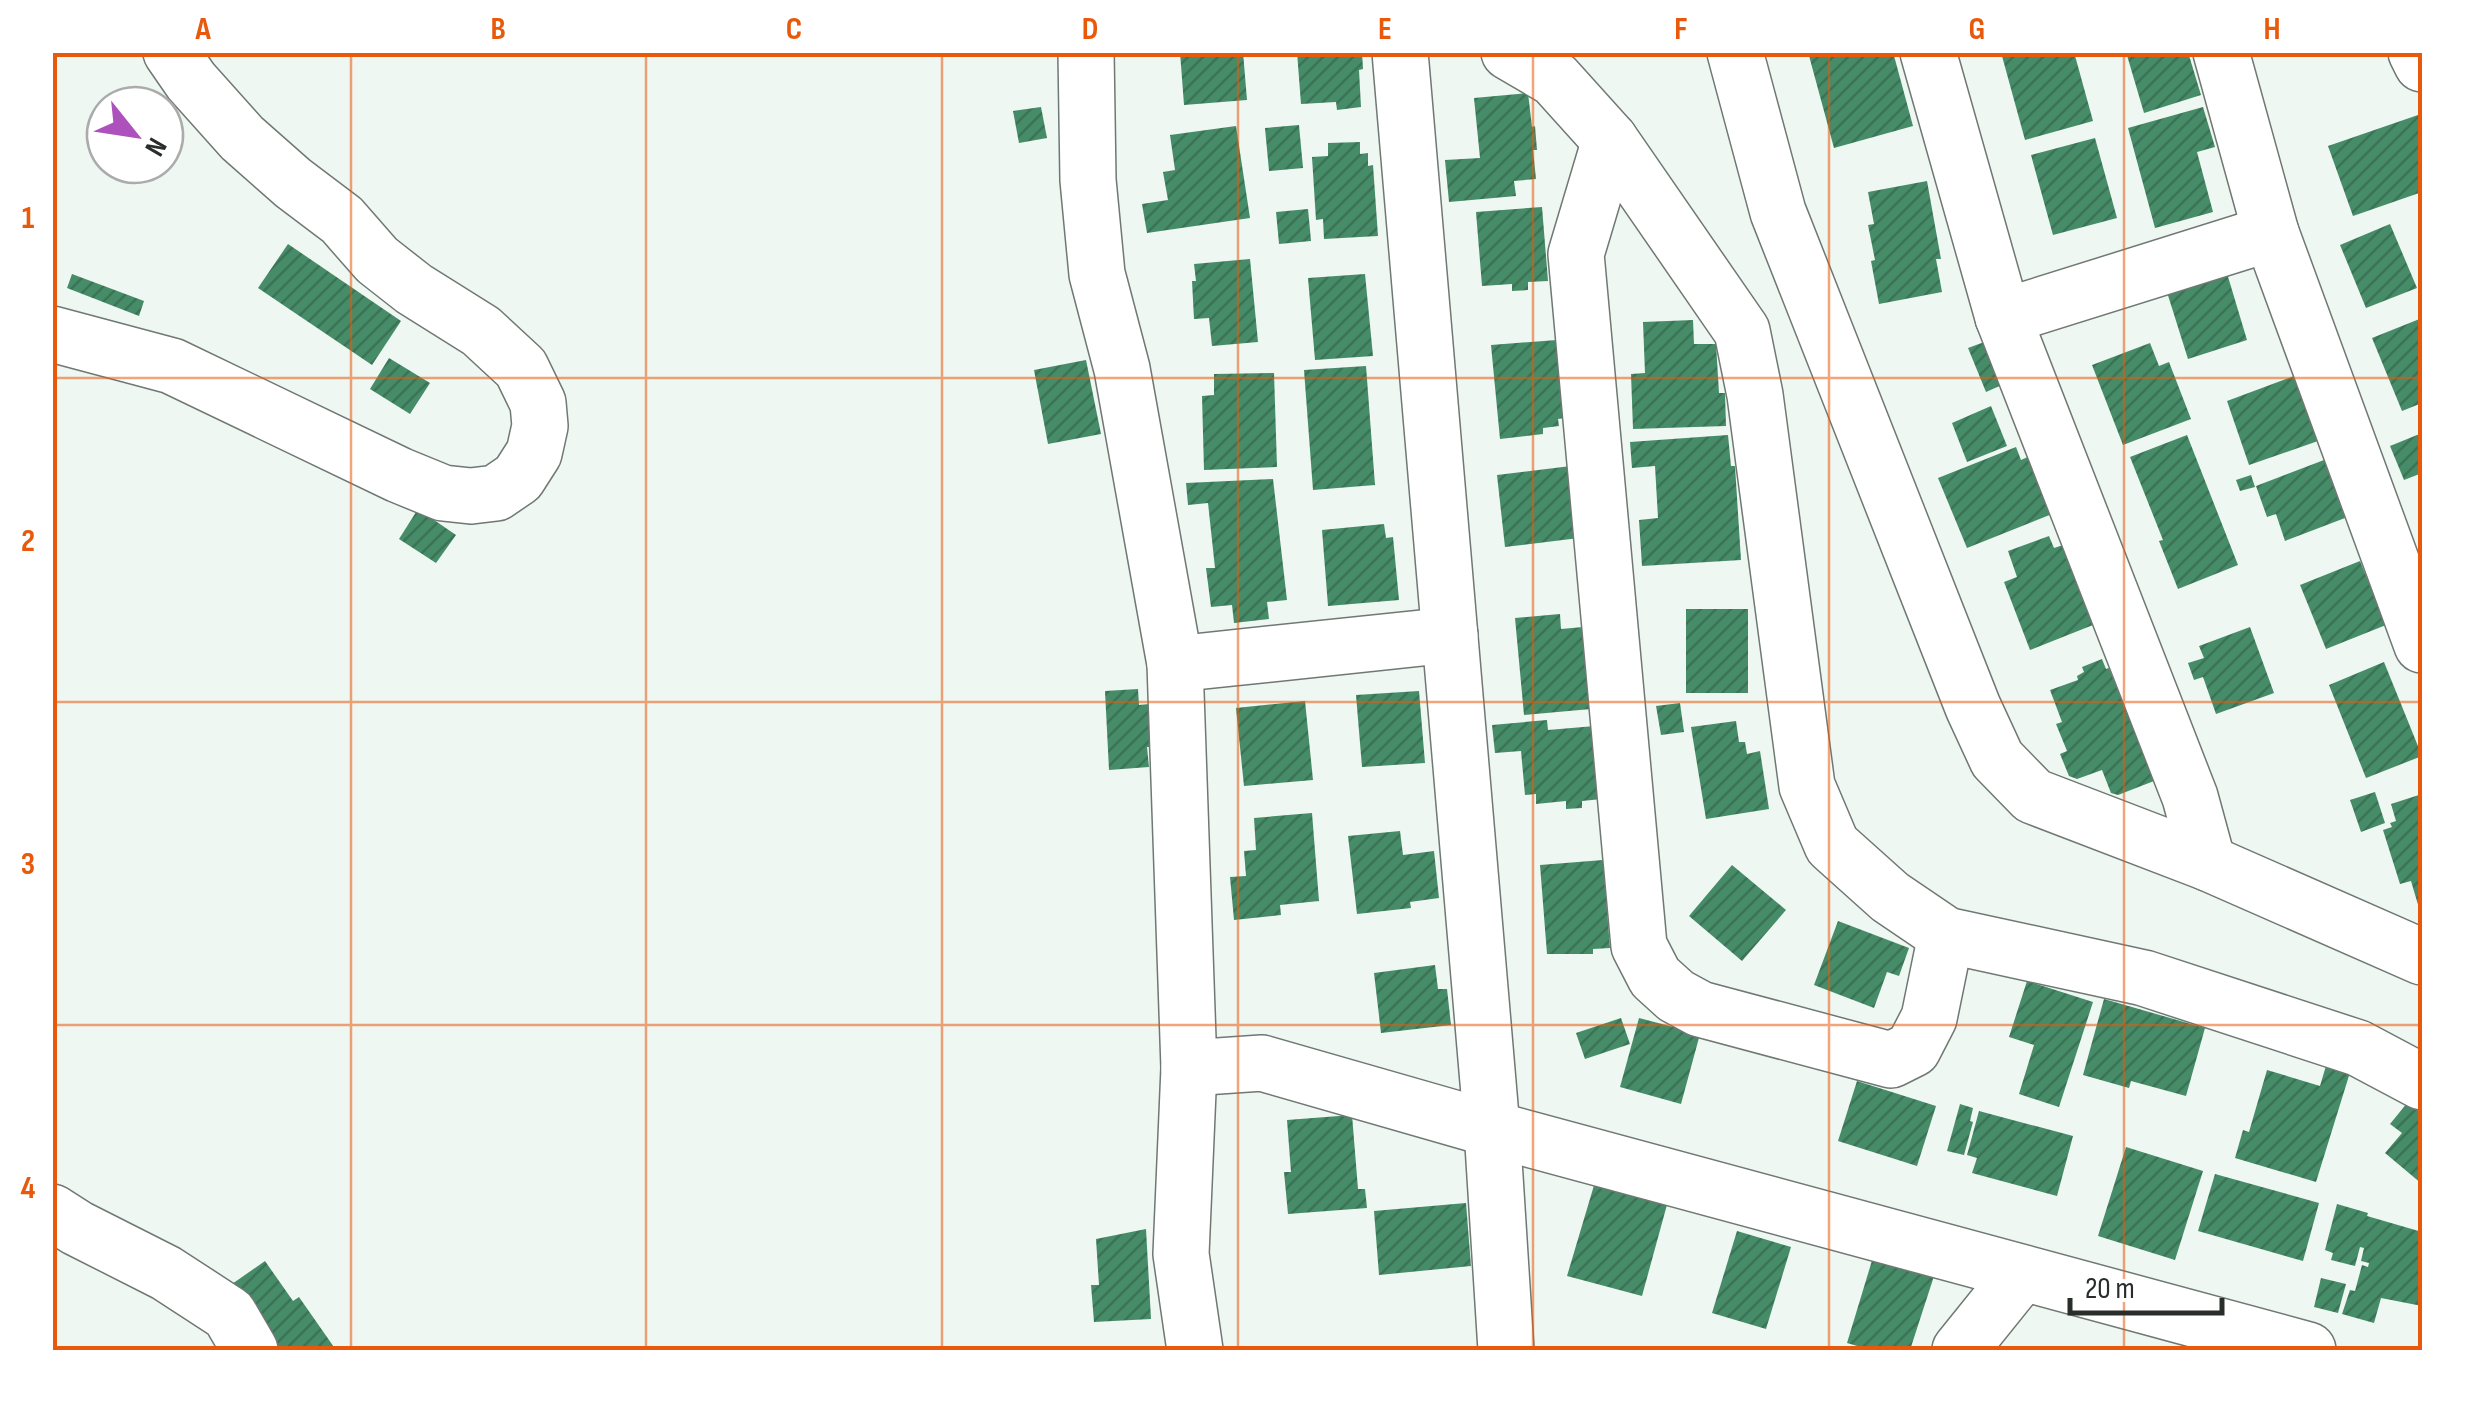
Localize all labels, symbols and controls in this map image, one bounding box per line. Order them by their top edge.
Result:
text: A [194,10,211,49]
text: B [490,10,506,49]
text: C [786,10,802,49]
text: D [1082,10,1098,49]
text: E [1378,10,1392,49]
text: F [1674,10,1688,49]
text: G [1969,10,1985,49]
text: H [2263,10,2281,49]
north arrow [85,85,185,185]
text: N [137,132,173,161]
text: 1 [22,199,35,238]
text: 2 [21,522,35,561]
text: 3 [21,845,35,884]
text: 4 [21,1169,36,1208]
scale bar [2070,1253,2222,1315]
text: 20 m [2085,1271,2135,1307]

